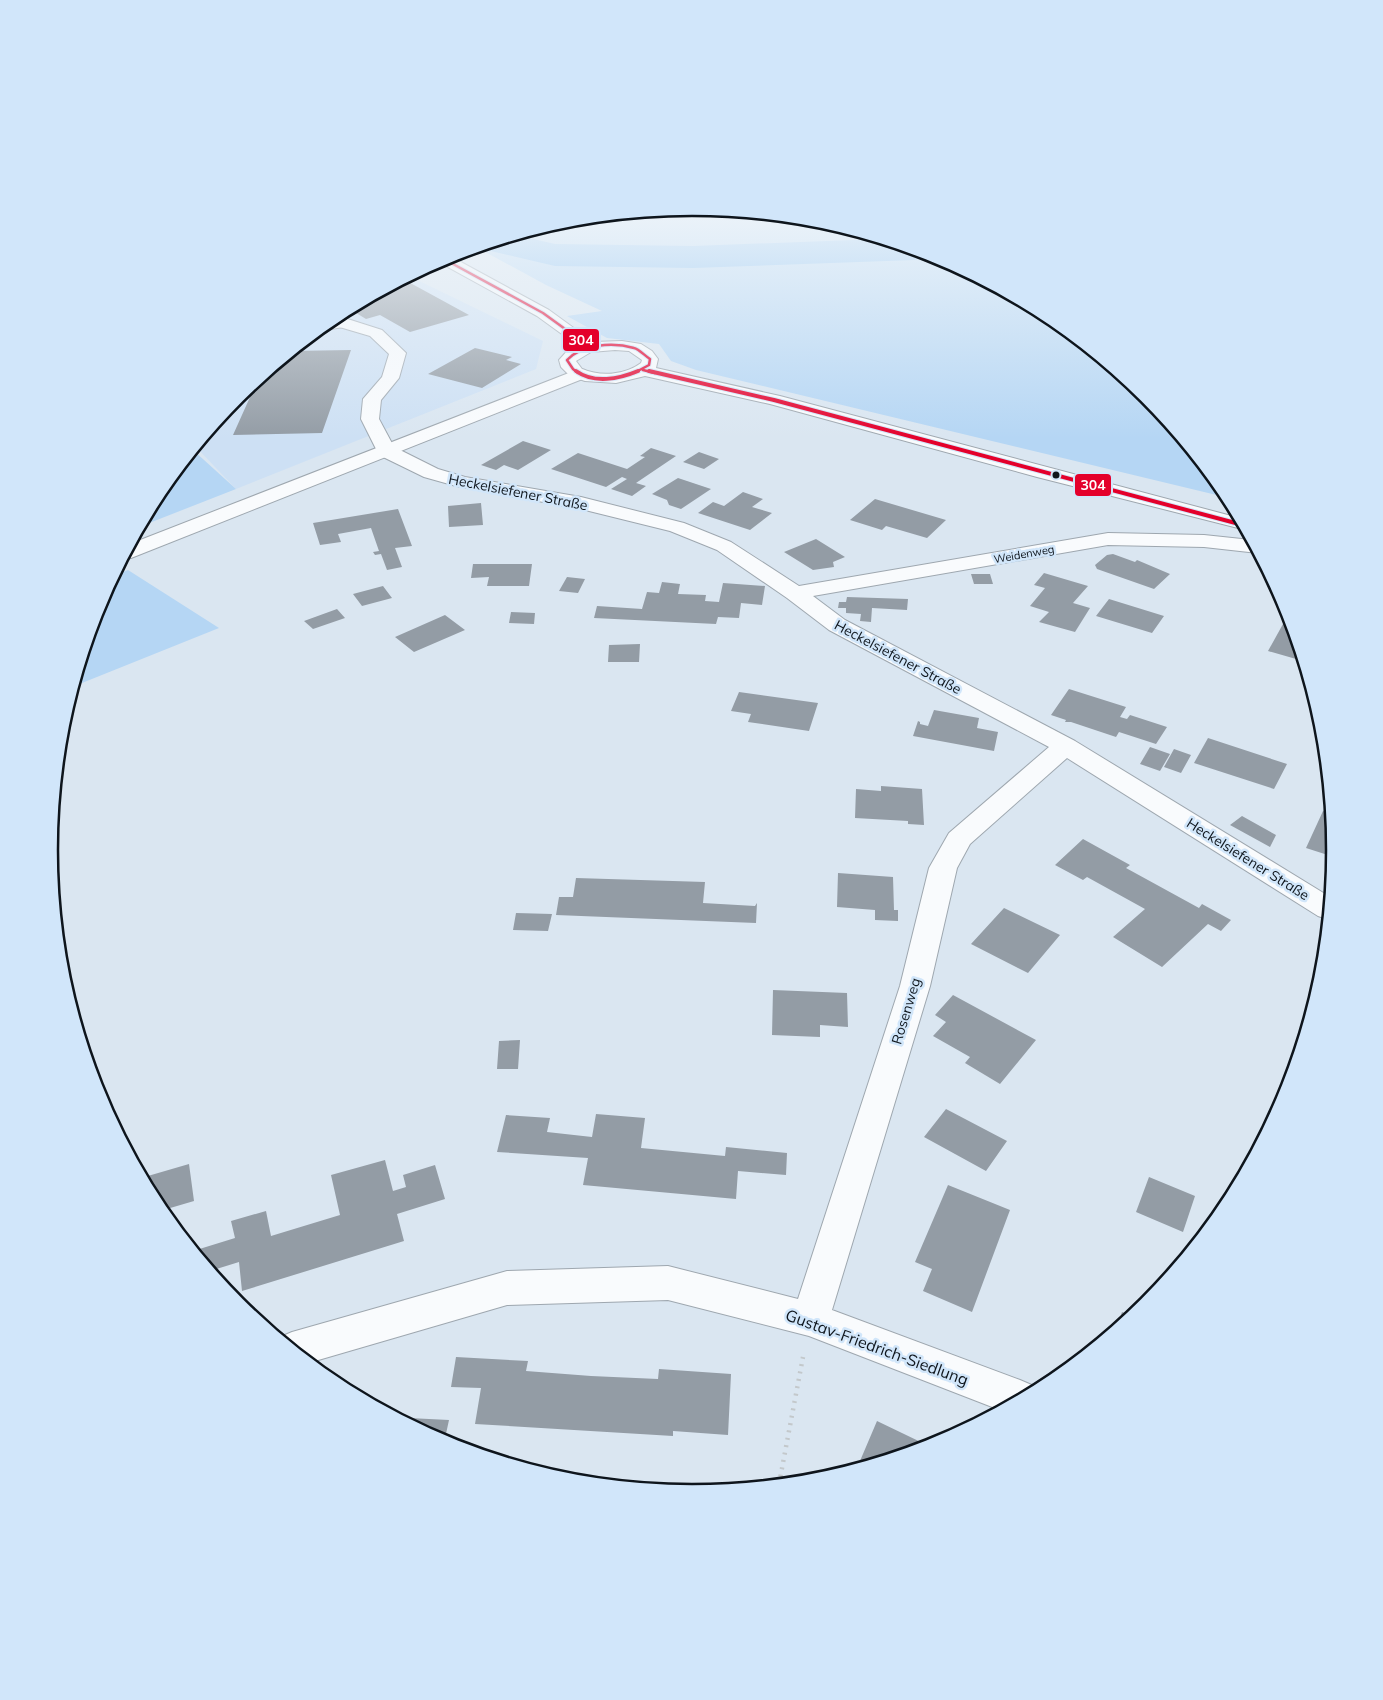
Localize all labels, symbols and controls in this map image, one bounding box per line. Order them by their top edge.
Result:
line badge: 304 [562,328,600,352]
text: 304 [568,331,594,349]
street label: Heckelsiefener Straße [447,470,589,514]
unlabelled marker [1051,470,1061,480]
line badge: 304 [1074,473,1112,497]
text: 304 [1080,476,1106,494]
street label: Weidenweg [993,542,1055,566]
street label: Heckelsiefener Straße [831,616,965,698]
street label: Heckelsiefener Straße [1183,814,1313,904]
street label: Rosenweg [887,976,925,1046]
street label: Gustav-Friedrich-Siedlung [783,1305,971,1389]

